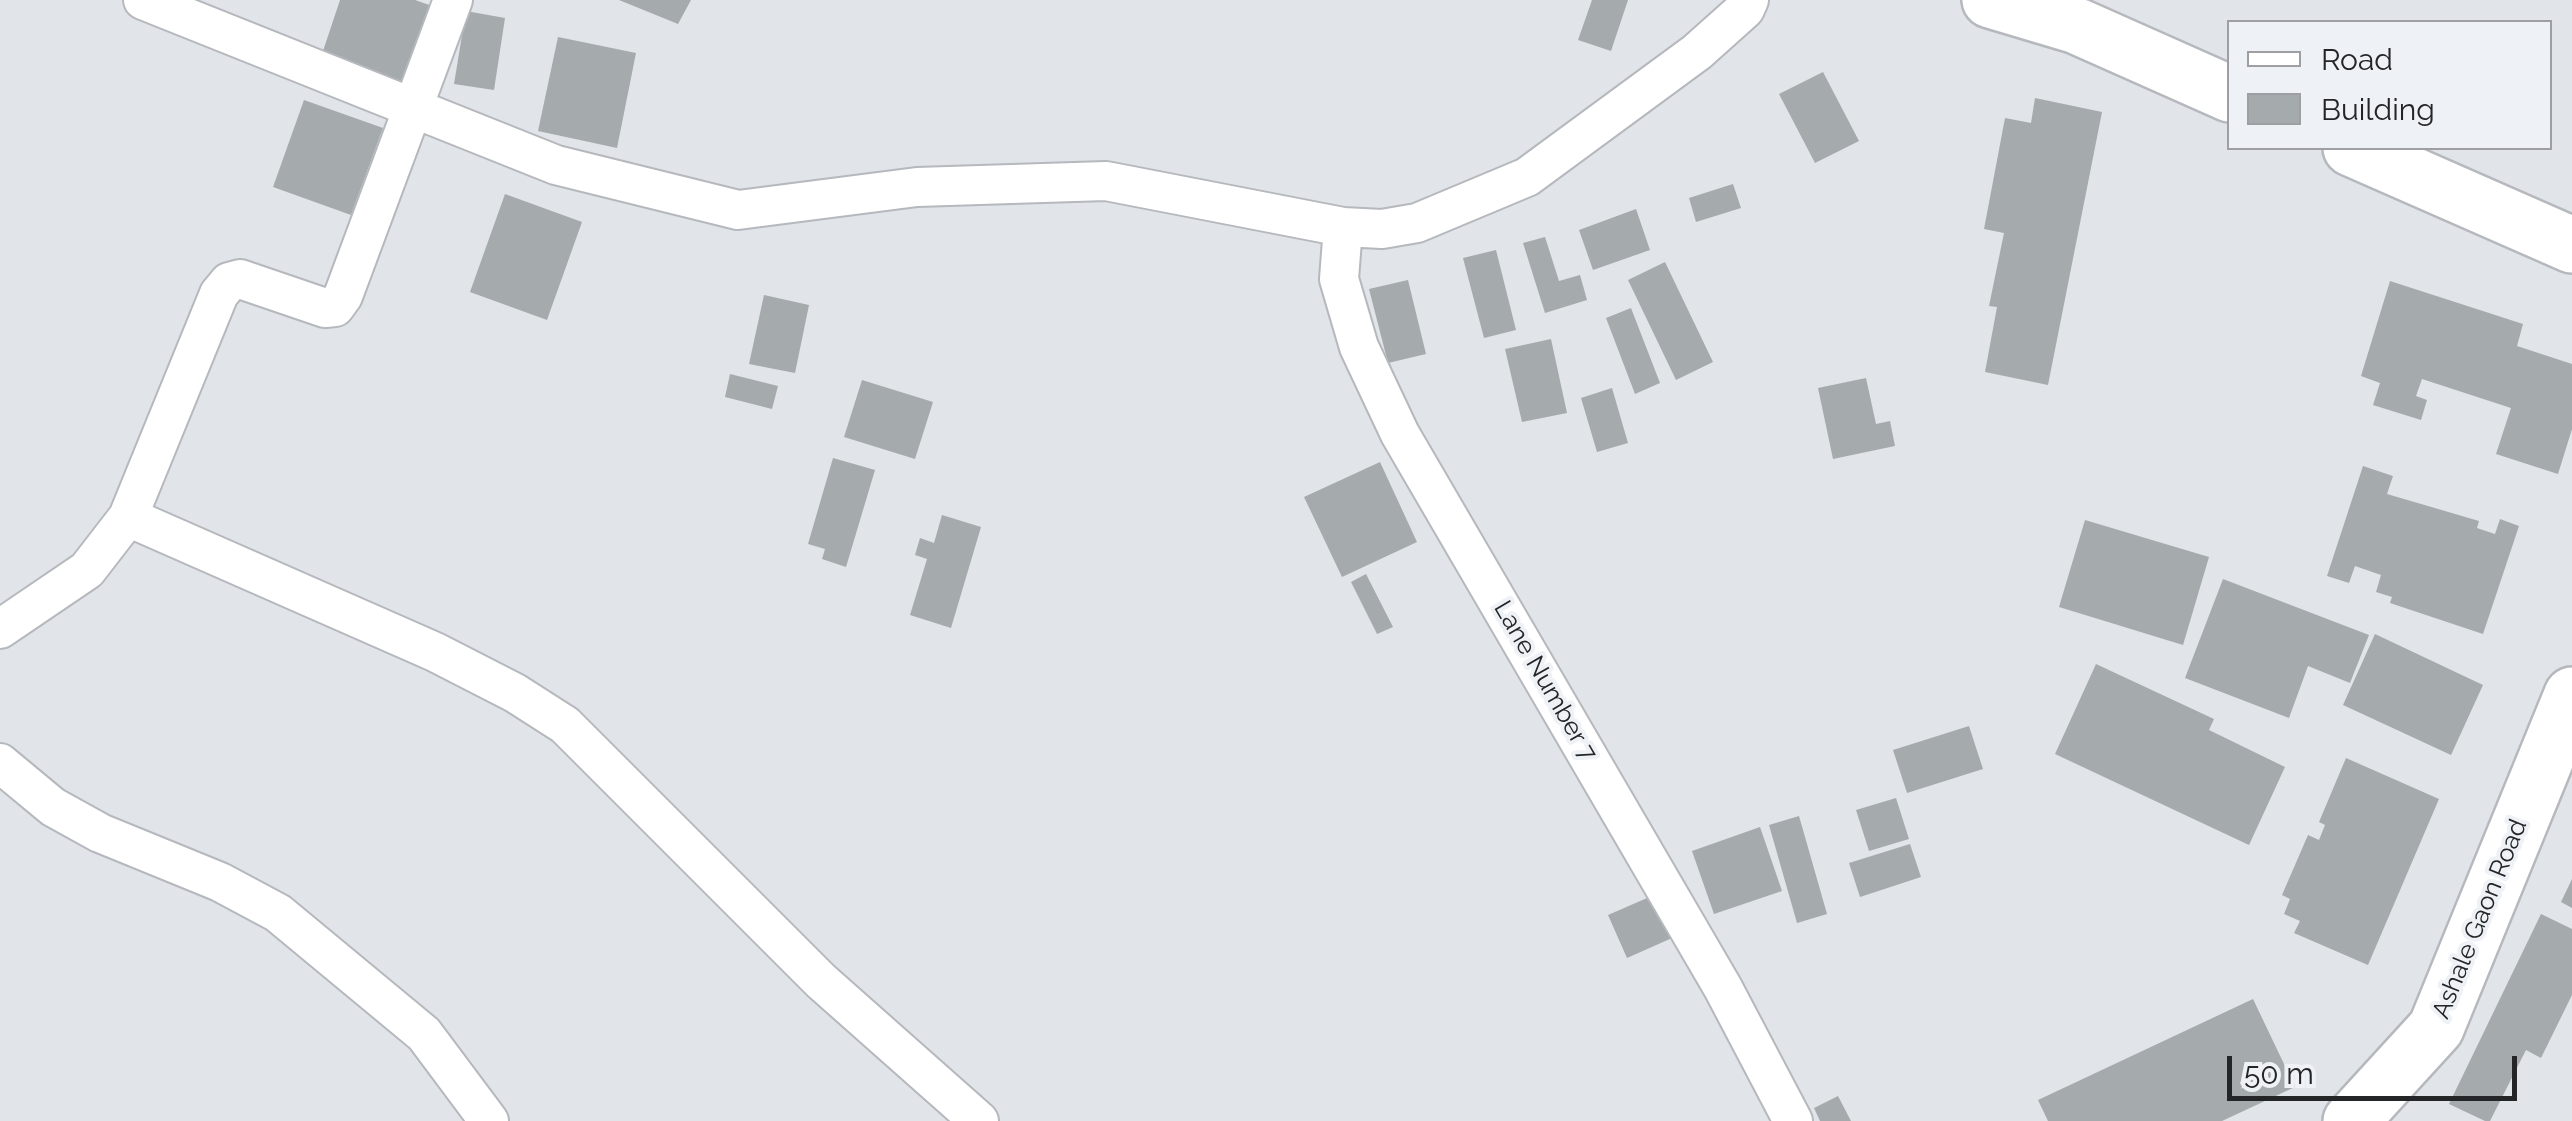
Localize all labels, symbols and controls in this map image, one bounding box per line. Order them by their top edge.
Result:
legend [2227,20,2552,150]
text: Road [2321,42,2393,77]
text: Building [2321,92,2435,127]
street label: Lane Number 7 [1487,596,1603,766]
street label: Ashale Gaon Road [2426,815,2534,1023]
scale bar [2232,1036,2522,1098]
text: 50 m [2244,1056,2314,1091]

